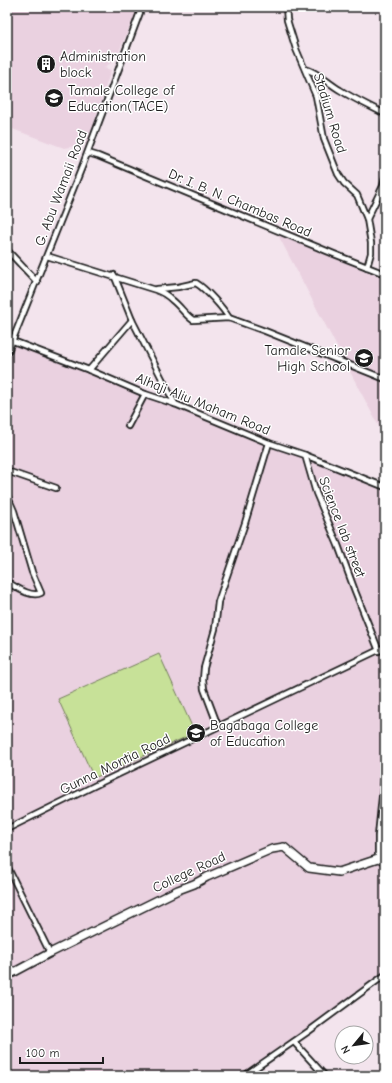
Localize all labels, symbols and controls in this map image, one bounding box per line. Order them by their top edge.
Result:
place label: Administration block [60,48,146,81]
building icon: Administration block [35,53,57,75]
street label: Stadium Road [310,71,350,155]
place label: Tamale College of Education(TACE) [68,82,175,115]
school or university icon: Tamale College of Education(TACE) [43,87,65,109]
street label: G. Abu Wamaii Road [31,128,91,248]
street label: Dr. I. B. N. Chambas Road [166,165,314,241]
place label: Tamale Senior High School [265,342,350,375]
school or university icon: Tamale Senior High School [353,347,375,369]
street label: Alhaji Aliu Maham Road [133,369,273,439]
street label: Science lab street [315,474,369,581]
place label: Bagabaga College of Education [210,717,318,750]
school or university icon: Bagabaga College of Education [185,722,207,744]
street label: Gunna Montia Road [57,730,173,798]
street label: College Road [150,848,228,896]
north arrow [334,1025,374,1065]
scale bar [20,1039,103,1065]
text: N [338,1043,353,1056]
text: 100 m [26,1046,59,1060]

